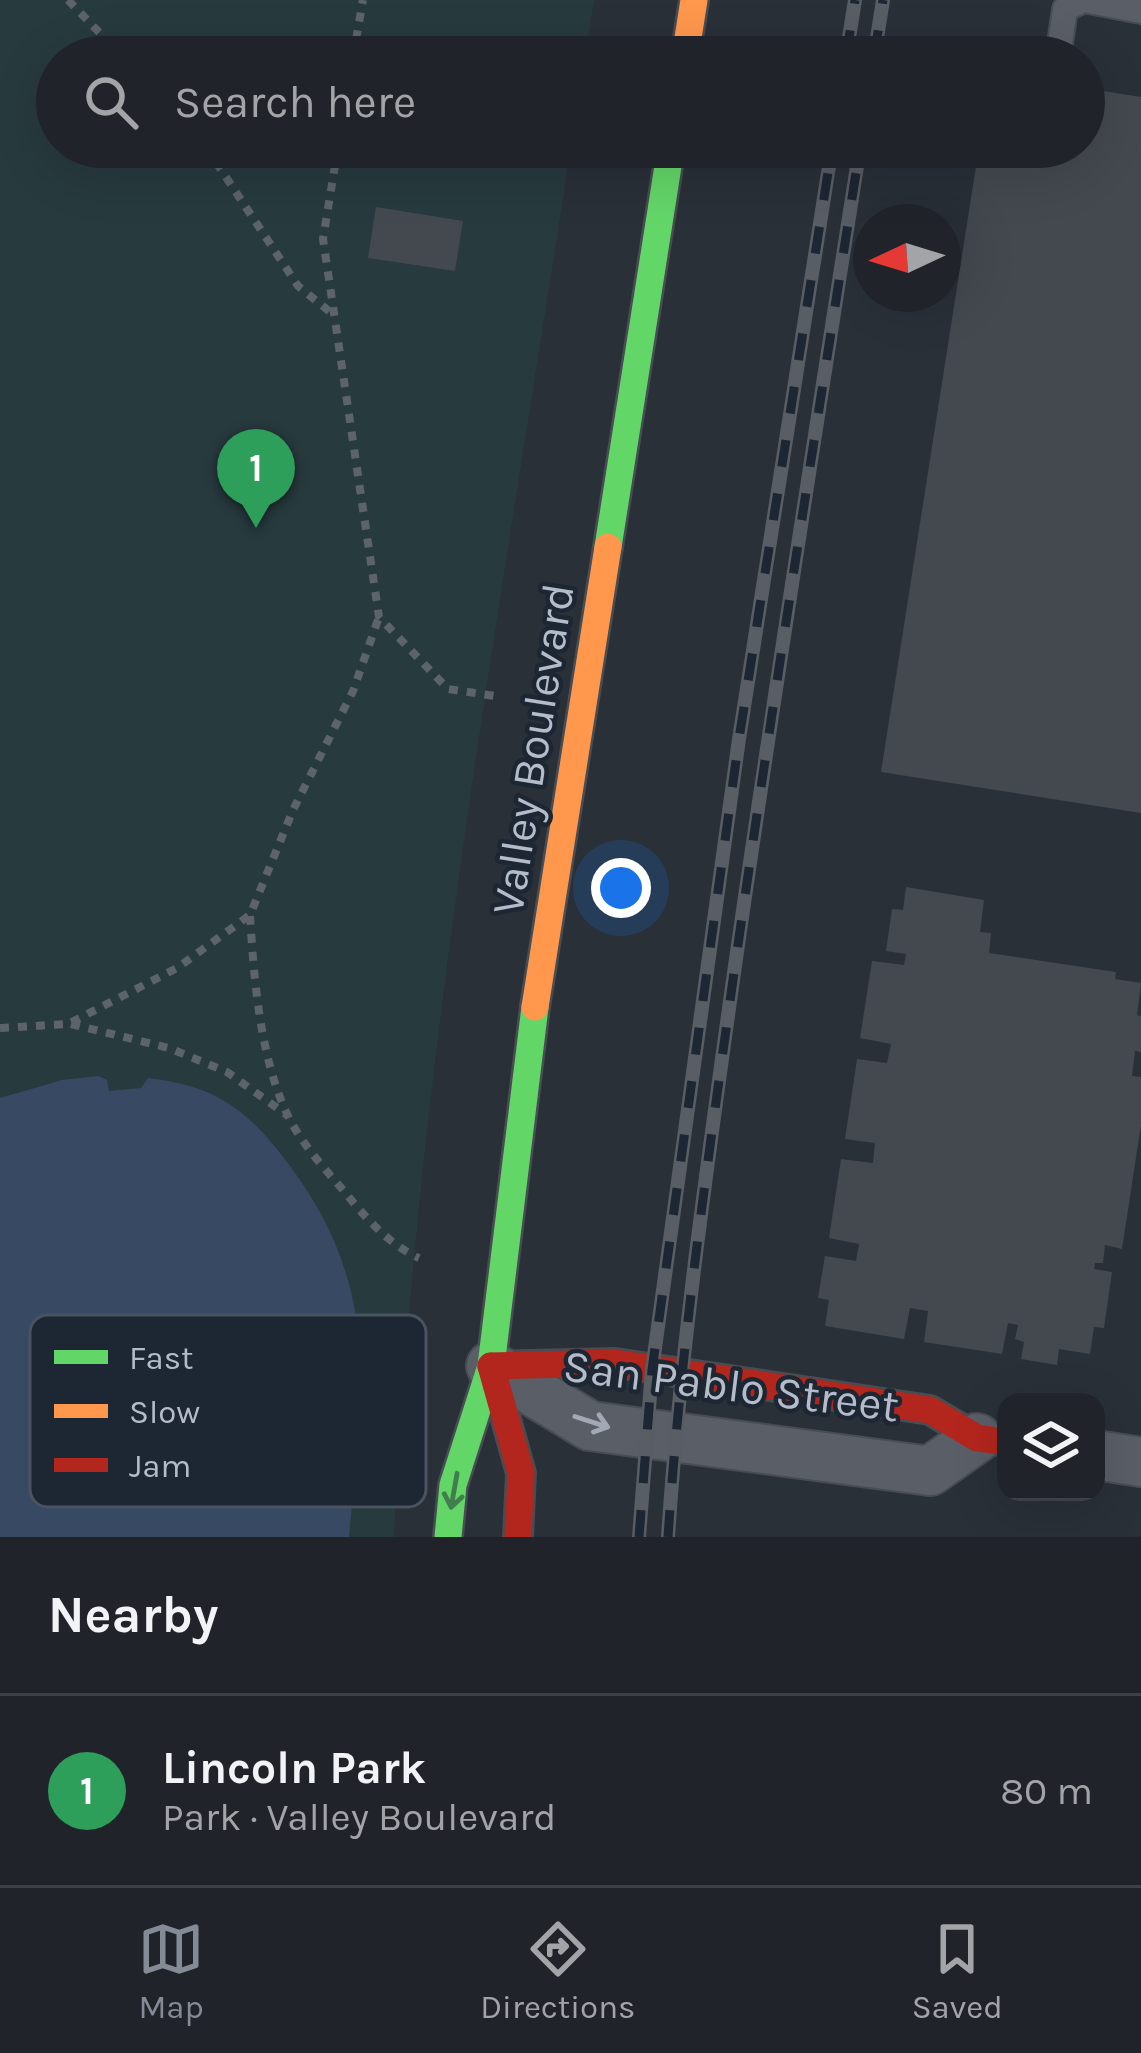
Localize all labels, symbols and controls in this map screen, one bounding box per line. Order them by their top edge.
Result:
search box [36,36,1105,168]
icon: search [78,69,144,135]
text: Search here [174,76,416,128]
north arrow [853,204,961,312]
pin: 1 [217,429,295,528]
street label: Valley Boulevard [481,580,586,918]
your location [591,858,651,918]
legend [30,1315,426,1507]
text: Fast [129,1339,193,1377]
street label: San Pablo Street [560,1340,902,1432]
text: Slow [129,1393,200,1431]
map controls [997,1393,1105,1501]
button: layers [997,1393,1105,1501]
one-way arrow [573,1413,611,1435]
text: Jam [129,1447,191,1485]
one-way arrow [442,1471,465,1510]
text: Nearby [48,1585,218,1645]
text: Lincoln Park [162,1742,426,1794]
text: 1 [80,1768,94,1814]
text: 80 m [1000,1768,1093,1814]
text: Park · Valley Boulevard [162,1794,556,1840]
tab: Map [138,1916,204,2026]
tab: Directions [480,1916,635,2026]
tab: Saved [912,1916,1003,2026]

